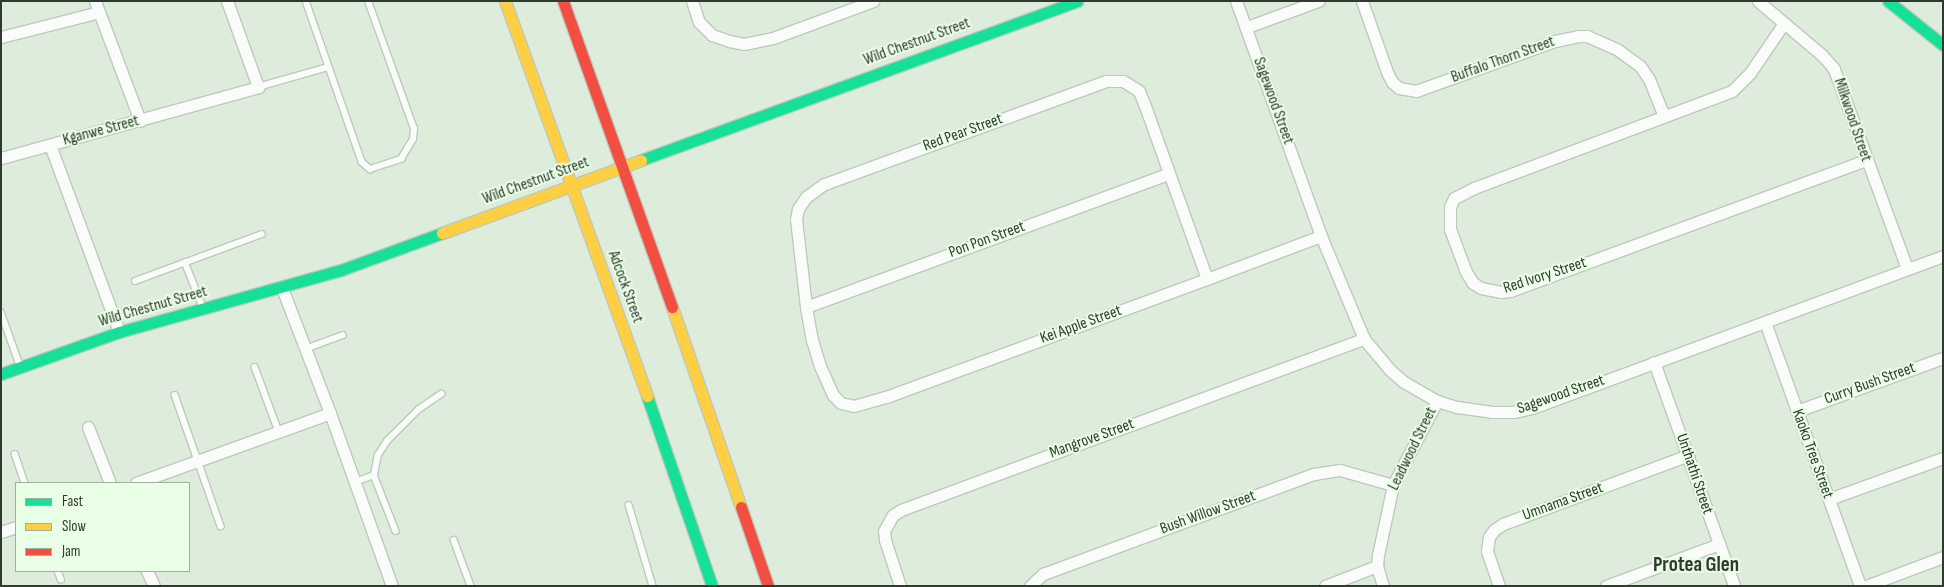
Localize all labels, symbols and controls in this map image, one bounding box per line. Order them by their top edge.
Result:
street label: Wild Chestnut Street [861,14,973,70]
street label: Buffalo Thorn Street [1449,32,1557,88]
street label: Sagewood Street [1248,55,1298,147]
street label: Milkwood Street [1829,76,1875,164]
street label: Red Pear Street [921,110,1005,156]
street label: Kganwe Street [61,112,141,150]
street label: Wild Chestnut Street [480,153,592,209]
street label: Pon Pon Street [946,217,1028,263]
street label: Adcock Street [603,248,647,326]
street label: Red Ivory Street [1501,254,1589,298]
street label: Wild Chestnut Street [97,282,209,332]
street label: Kei Apple Street [1038,301,1124,349]
street label: Curry Bush Street [1822,359,1918,409]
street label: Sagewood Street [1515,371,1607,419]
street label: Leadwood Street [1385,404,1441,494]
street label: Kaoko Tree Street [1787,407,1837,501]
street label: Mangrove Street [1047,415,1137,463]
street label: Unthathi Street [1671,431,1717,517]
street label: Umnama Street [1520,479,1606,525]
legend [15,482,190,572]
street label: Bush Willow Street [1158,487,1258,539]
text: Fast [62,492,83,511]
text: Slow [62,517,86,536]
text: Jam [62,542,80,561]
district label: Protea Glen [1653,552,1739,578]

